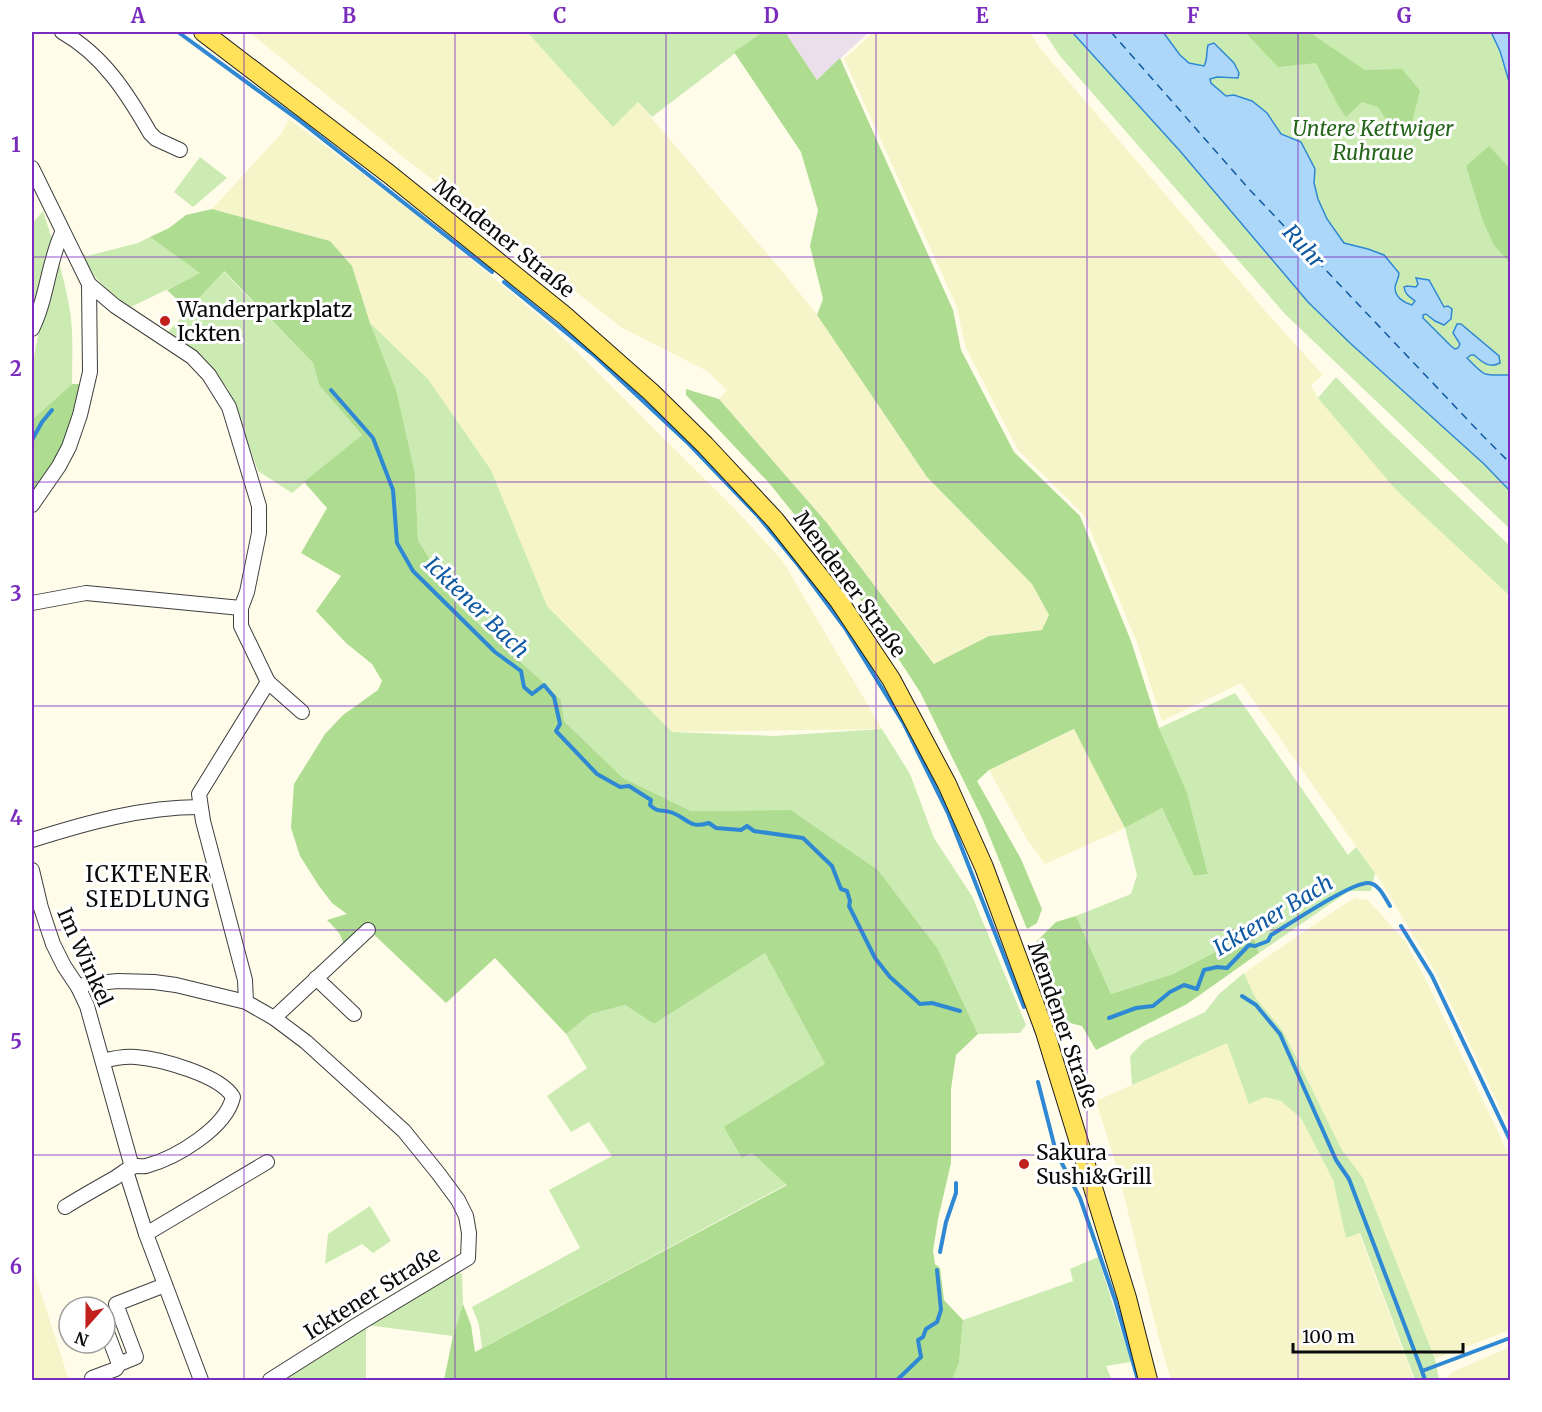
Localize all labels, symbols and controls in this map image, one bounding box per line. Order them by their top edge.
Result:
text: A [130,3,146,28]
text: B [342,3,356,28]
text: C [553,3,567,28]
text: D [763,3,779,28]
text: E [975,3,989,28]
text: F [1187,3,1200,28]
text: G [1397,3,1412,28]
park label: Untere Kettwiger Ruhraue [1292,115,1454,166]
text: 1 [11,132,21,157]
street label: Mendener Straße [428,173,580,303]
water label: Ruhr [1277,218,1332,275]
place label: Wanderparkplatz Ickten [176,296,352,347]
marker: Wanderparkplatz Ickten [158,314,172,328]
text: 2 [10,356,22,381]
street label: Mendener Straße [788,505,912,663]
water label: Icktener Bach [419,550,535,664]
text: 3 [10,581,22,606]
text: 4 [10,805,23,830]
district label: ICKTENER SIEDLUNG [85,860,211,913]
water label: Icktener Bach [1208,868,1338,962]
street label: Im Winkel [51,904,119,1011]
street label: Mendener Straße [1022,938,1104,1112]
text: 5 [10,1029,22,1054]
place label: Sakura Sushi&Grill [1036,1139,1152,1190]
marker: Sakura Sushi&Grill [1017,1157,1031,1171]
street label: Icktener Straße [299,1240,445,1346]
text: 6 [10,1254,22,1279]
north arrow [57,1295,117,1355]
scale bar [1293,1316,1462,1354]
text: 100 m [1302,1325,1355,1348]
text: N [72,1327,91,1351]

